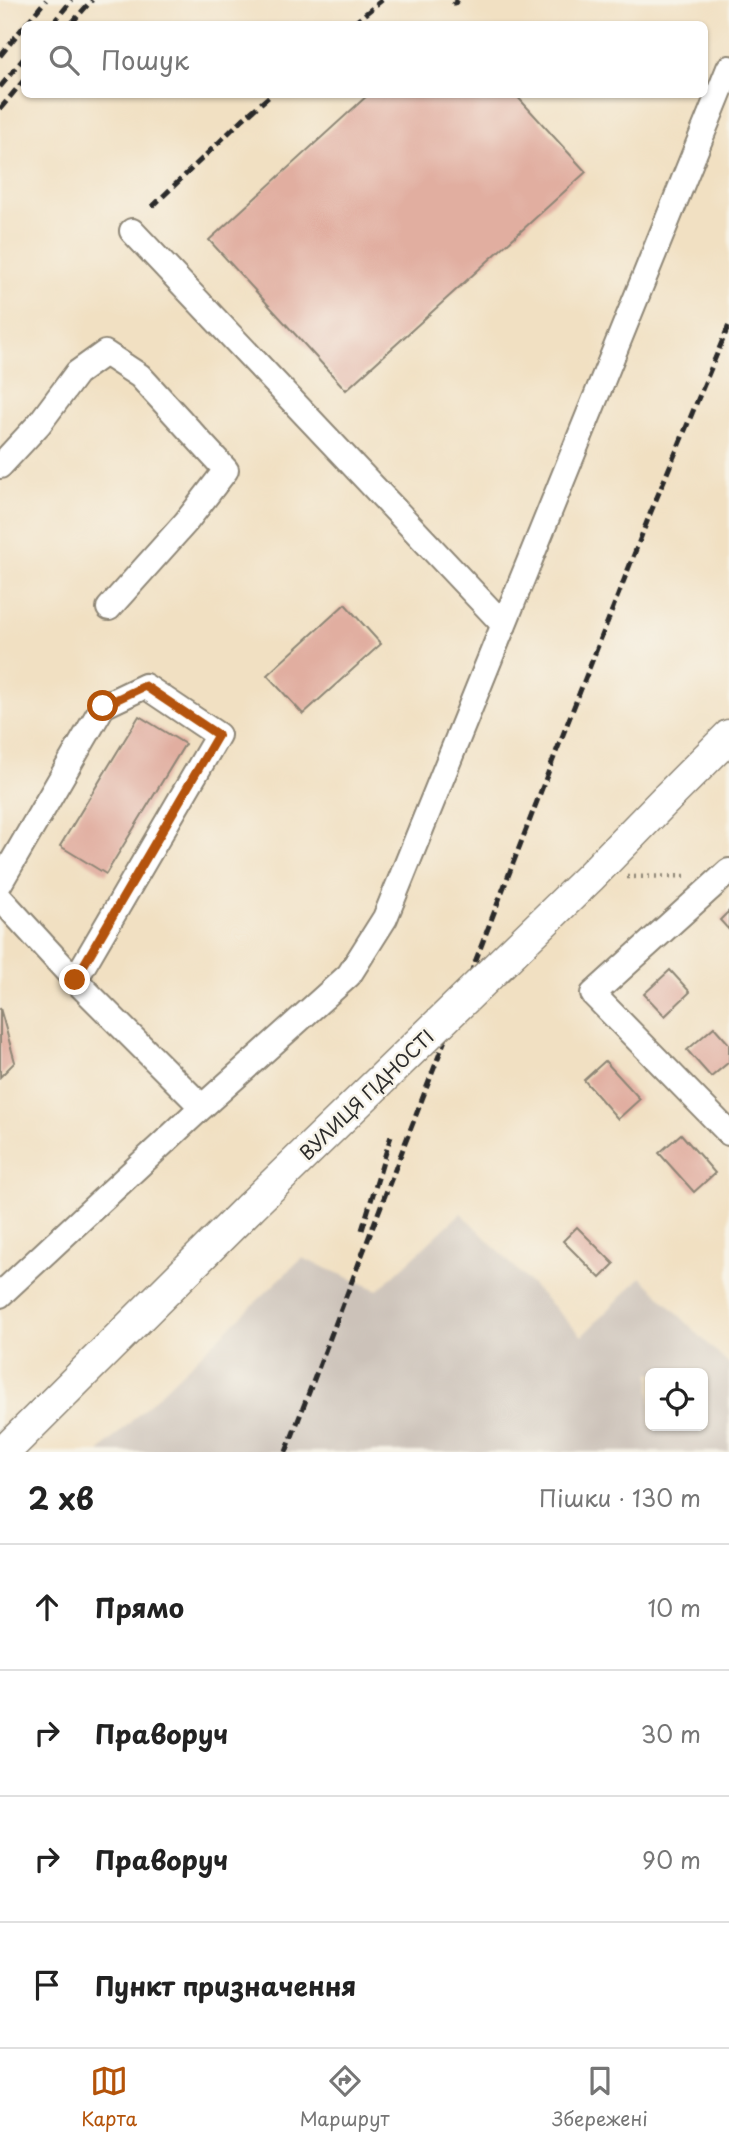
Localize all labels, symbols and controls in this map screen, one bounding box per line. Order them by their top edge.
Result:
search box [21,21,708,98]
text: Пошук [101,40,189,79]
icon: search [45,41,83,79]
route start [87,690,118,721]
route end [59,964,90,995]
street label: ВУЛИЦЯ ГІДНОСТІ [292,1022,440,1166]
map controls [645,1368,708,1431]
button: locate [645,1368,708,1431]
text: 2 хв [28,1475,94,1520]
text: Пішки · 130 m [539,1480,701,1515]
icon: ahead [28,1588,66,1626]
text: Прямо [95,1588,184,1627]
text: 10 m [647,1590,701,1625]
icon: right [28,1714,66,1752]
text: Праворуч [95,1714,228,1753]
text: 30 m [640,1716,701,1751]
icon: right [28,1840,66,1878]
text: Праворуч [95,1840,228,1879]
text: 90 m [642,1842,701,1877]
icon: arrive [28,1966,66,2004]
text: Пункт призначення [95,1966,356,2005]
tab: Карта [81,2062,137,2132]
tab: Маршрут [300,2062,390,2132]
tab: Збережені [552,2062,648,2132]

